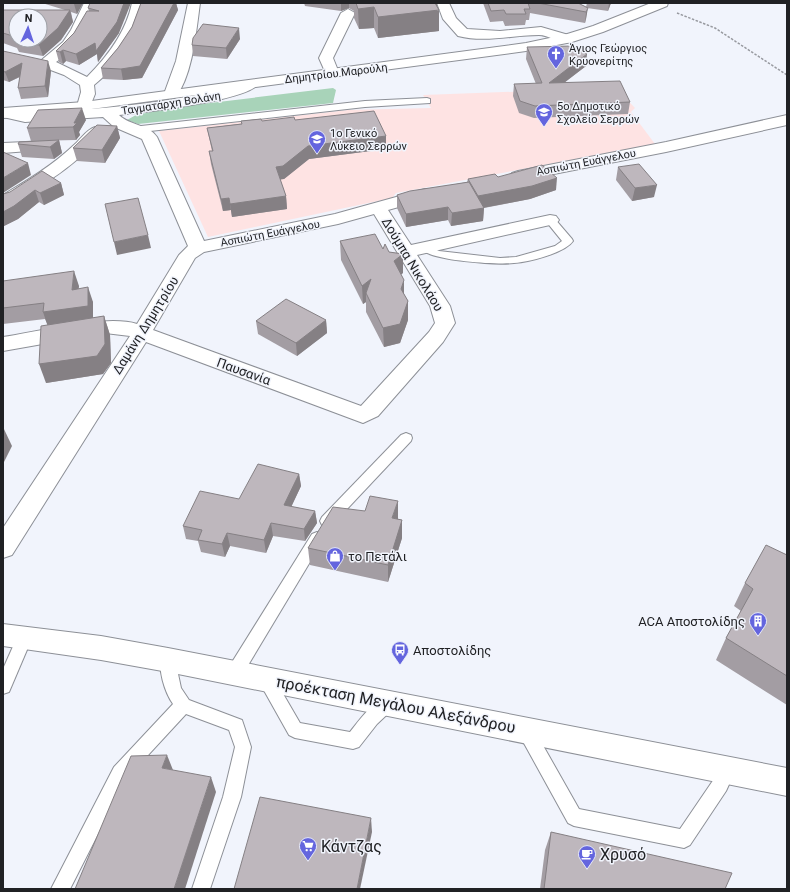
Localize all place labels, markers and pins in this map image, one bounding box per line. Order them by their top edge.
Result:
place label: Άγιος Γεώργιος Κρυονερίτης [569,42,647,68]
church icon: Άγιος Γεώργιος Κρυονερίτης [546,44,566,69]
place label: 5ο Δημοτικό Σχολείο Σερρών [557,100,640,126]
school or university icon: 5ο Δημοτικό Σχολείο Σερρών [534,102,554,127]
place label: 1ο Γενικό Λύκειο Σερρών [330,127,408,153]
school or university icon: 1ο Γενικό Λύκειο Σερρών [307,129,327,154]
shop icon: το Πετάλι [325,546,345,571]
place label: το Πετάλι [348,549,407,564]
building icon: ACA Αποστολίδης [748,611,768,636]
place label: ACA Αποστολίδης [638,614,745,629]
bus stop icon: Αποστολίδης [390,640,410,665]
place label: Αποστολίδης [413,643,491,658]
supermarket icon: Κάντζας [298,836,318,861]
place label: Κάντζας [321,837,382,856]
cafe icon: Χρυσό [577,844,597,869]
place label: Χρυσό [600,845,646,864]

